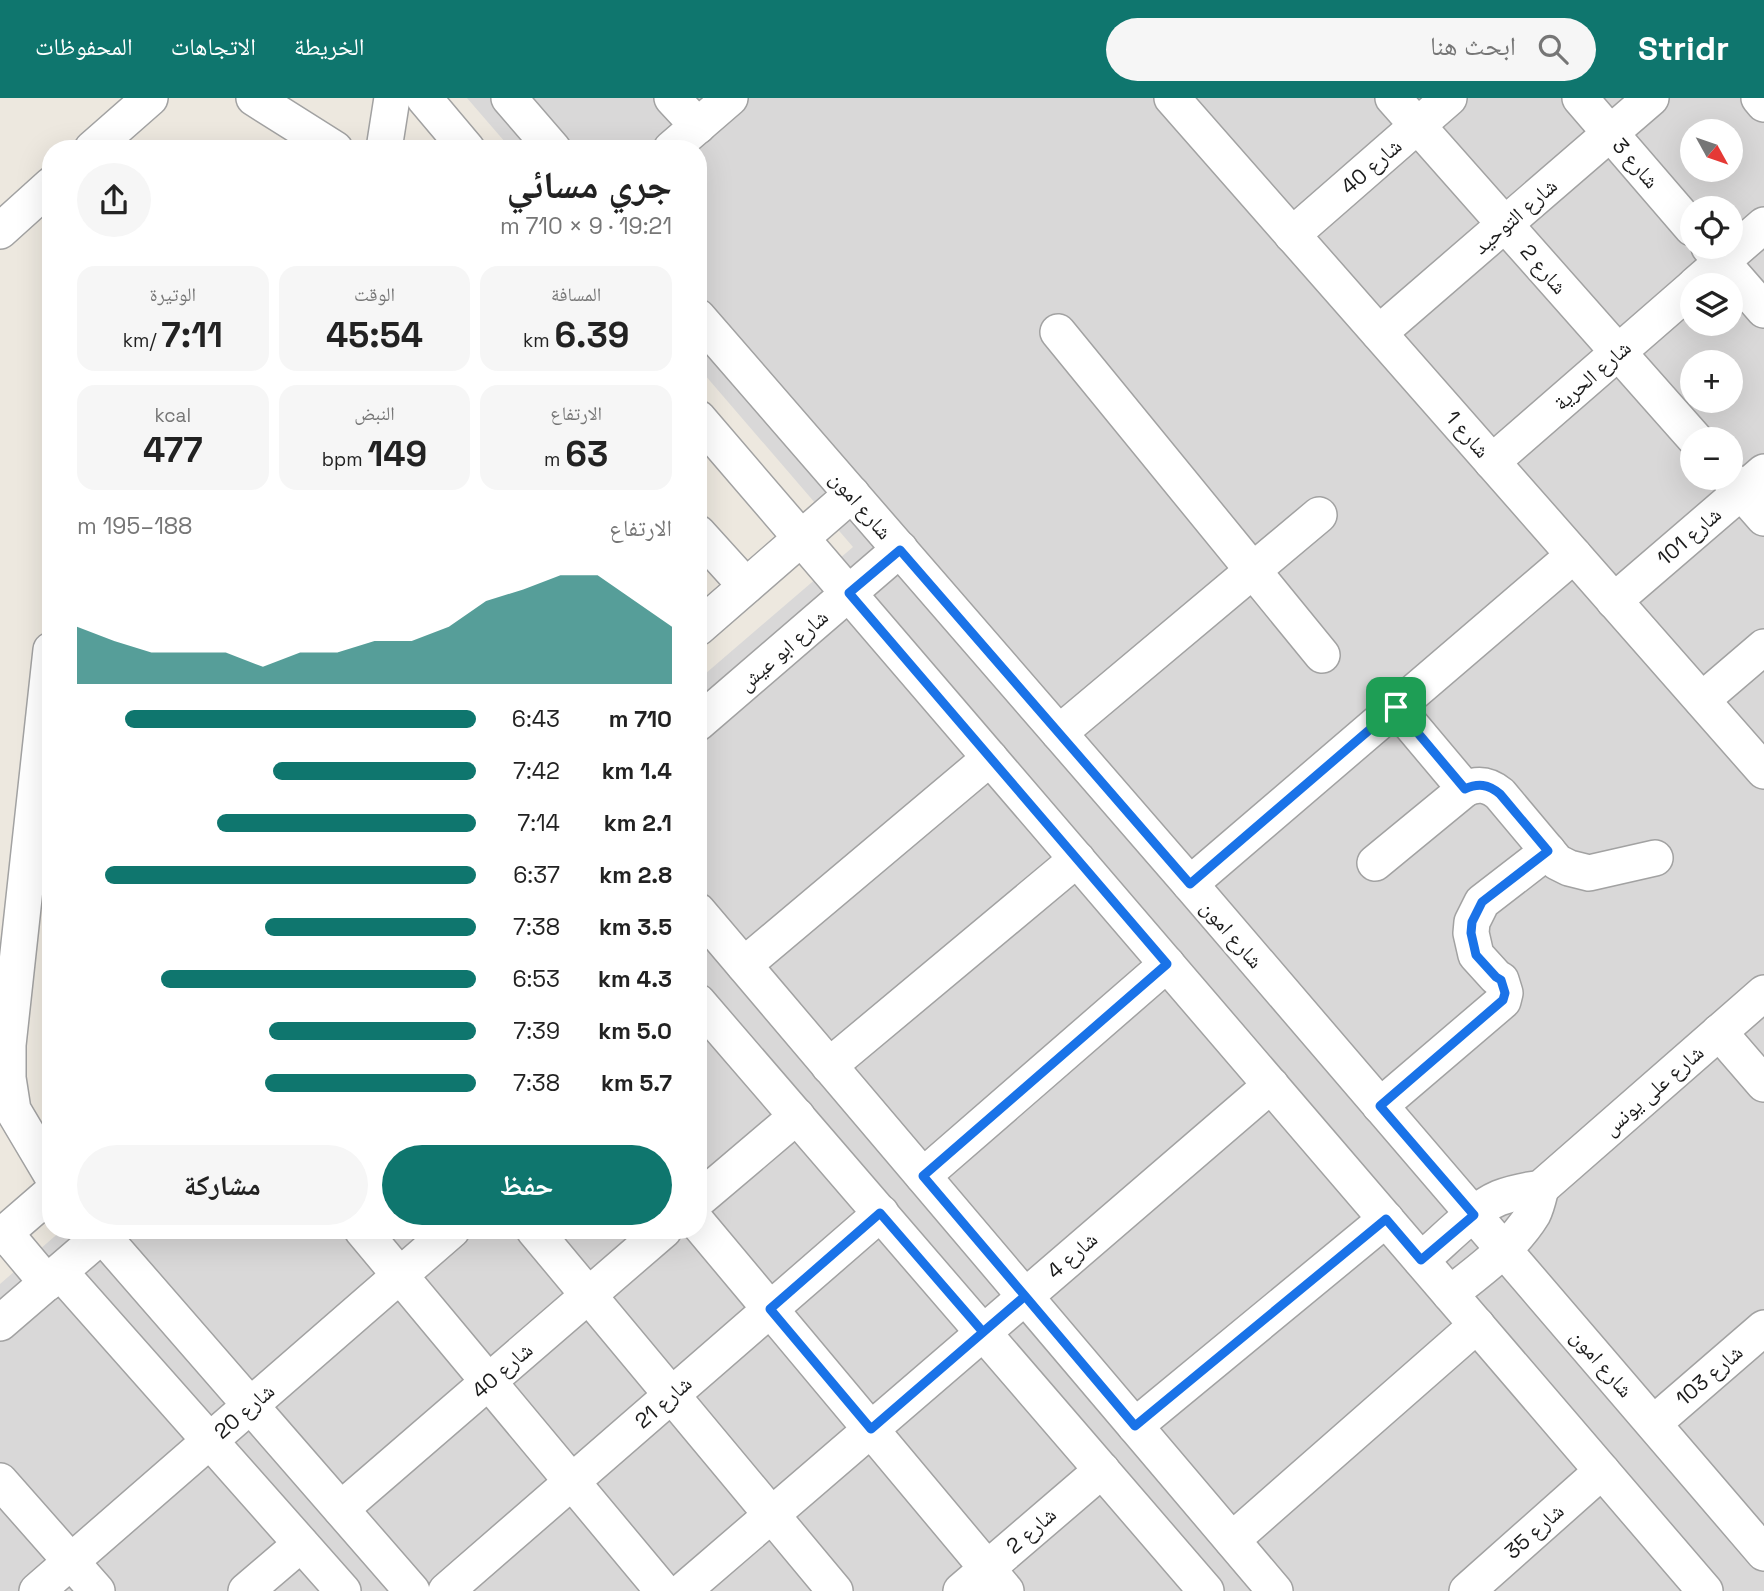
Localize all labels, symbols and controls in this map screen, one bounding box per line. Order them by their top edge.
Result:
search box [1106,18,1596,81]
text: Stridr [1638,28,1729,70]
text: ابحث هنا [1430,29,1516,63]
icon: search [1534,30,1572,68]
text: المحفوظات [35,31,133,62]
text: الاتجاهات [171,31,256,62]
text: الخريطة [294,31,365,62]
north arrow [1680,119,1743,182]
map controls [1680,119,1743,490]
street label: شارع 40 [1335,132,1407,200]
street label: شارع 3 [1607,132,1665,194]
text: جري مسائي [506,161,672,209]
button: share [77,163,151,237]
street label: شارع التوحيد [1467,172,1563,260]
button: locate [1680,196,1743,259]
text: 19:21 · 9 × 710 m [500,211,672,241]
street label: شارع 2 [1515,238,1573,300]
button: layers [1680,273,1743,336]
text: الوتيرة [150,282,196,307]
text: الوقت [354,282,395,307]
text: المسافة [551,282,601,307]
text: 7:11 [161,313,223,357]
text: 45:54 [326,313,423,357]
text: 6.39 [554,313,629,357]
text: /km [123,328,161,353]
text: km [523,328,554,353]
street label: شارع الحرية [1548,334,1636,416]
button: + [1680,350,1743,413]
text: النبض [354,401,395,426]
text: الارتفاع [550,401,602,426]
text: kcal [155,403,191,428]
street label: شارع 1 [1440,405,1496,463]
button: − [1680,427,1743,490]
text: 477 [143,428,203,472]
text: 149 [368,432,427,476]
text: 63 [565,432,608,476]
text: bpm [322,447,368,472]
text: m [544,447,565,472]
street label: شارع امون [824,465,898,545]
street label: شارع 101 [1651,501,1727,571]
text: 188–195 m [77,511,192,541]
text: الارتفاع [609,513,672,543]
street label: شارع ابو عيش [732,603,834,697]
pin [1366,677,1426,737]
icon: arrive [1377,688,1415,726]
text: 6:43 [512,704,560,734]
text: 710 m [609,704,672,734]
text: 7:42 [513,756,560,786]
text: 1.4 km [602,756,672,786]
text: 7:14 [517,808,560,838]
text: 2.1 km [604,808,672,838]
text: 6:37 [513,860,560,890]
text: 2.8 km [599,860,672,890]
street label: شارع امون [1195,894,1269,974]
text: 7:38 [513,912,560,942]
text: 3.5 km [599,912,672,942]
text: 6:53 [512,964,560,994]
text: 4.3 km [598,964,672,994]
text: 7:39 [513,1016,560,1046]
text: 5.0 km [598,1016,672,1046]
street label: شارع على يونس [1597,1039,1709,1141]
text: 7:38 [513,1068,560,1098]
text: 5.7 km [601,1068,672,1098]
button: مشاركة [77,1145,368,1225]
button: حفظ [382,1145,672,1225]
street label: شارع 4 [1041,1226,1103,1284]
street label: شارع امون [1565,1323,1639,1403]
street label: شارع 40 [466,1336,538,1404]
street label: شارع 103 [1670,1338,1748,1412]
street label: شارع 21 [629,1370,697,1434]
street label: شارع 20 [208,1377,280,1445]
street label: شارع 35 [1499,1497,1569,1565]
street label: شارع 2 [1000,1501,1062,1559]

